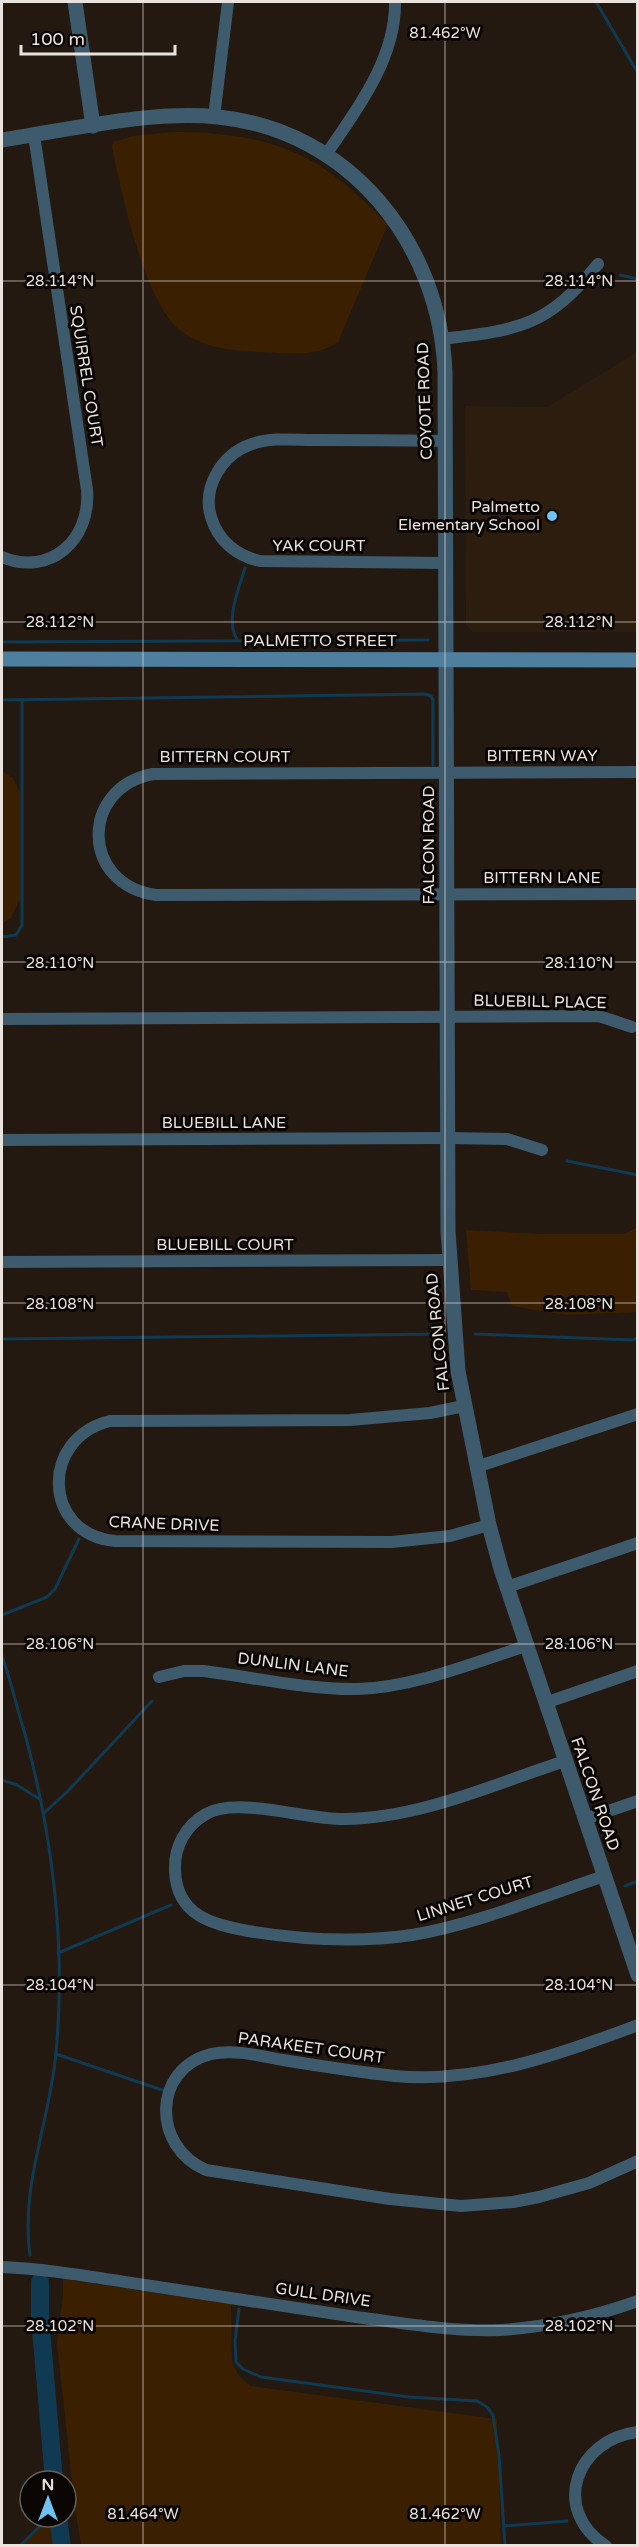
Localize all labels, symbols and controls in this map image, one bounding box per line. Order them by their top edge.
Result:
scale bar [21,18,176,56]
text: 81.462°W [409,24,481,42]
text: 100 m [30,28,85,50]
text: 28.114°N [26,272,94,290]
text: 28.114°N [545,272,613,290]
street label: SQUIRREL COURT [65,304,107,448]
street label: COYOTE ROAD [413,342,437,460]
place label: Palmetto Elementary School [398,497,540,535]
marker: Palmetto Elementary School [545,509,559,523]
street label: YAK COURT [272,536,366,556]
text: 28.112°N [26,613,94,631]
text: 28.112°N [545,613,613,631]
street label: PALMETTO STREET [243,631,397,651]
street label: BITTERN WAY [486,746,598,766]
street label: BITTERN COURT [160,747,291,767]
street label: FALCON ROAD [419,786,439,904]
street label: BITTERN LANE [483,868,601,888]
text: 28.110°N [26,954,94,972]
text: 28.110°N [545,954,613,972]
street label: BLUEBILL PLACE [473,991,607,1013]
street label: BLUEBILL LANE [162,1113,286,1133]
street label: BLUEBILL COURT [156,1235,294,1255]
street label: FALCON ROAD [422,1272,454,1392]
text: 28.108°N [26,1295,94,1313]
text: 28.108°N [545,1295,613,1313]
street label: CRANE DRIVE [108,1512,220,1536]
text: 28.106°N [26,1635,94,1653]
text: 28.106°N [545,1635,613,1653]
street label: DUNLIN LANE [236,1648,350,1682]
street label: FALCON ROAD [566,1735,624,1853]
street label: LINNET COURT [414,1872,536,1926]
text: 28.104°N [26,1976,94,1994]
text: 28.104°N [545,1976,613,1994]
street label: PARAKEET COURT [237,2028,386,2068]
street label: GULL DRIVE [274,2278,372,2312]
text: 28.102°N [26,2317,94,2335]
text: 28.102°N [545,2317,613,2335]
north arrow [18,2469,78,2529]
text: N [42,2475,54,2495]
text: 81.464°W [107,2505,179,2523]
text: 81.462°W [409,2505,481,2523]

